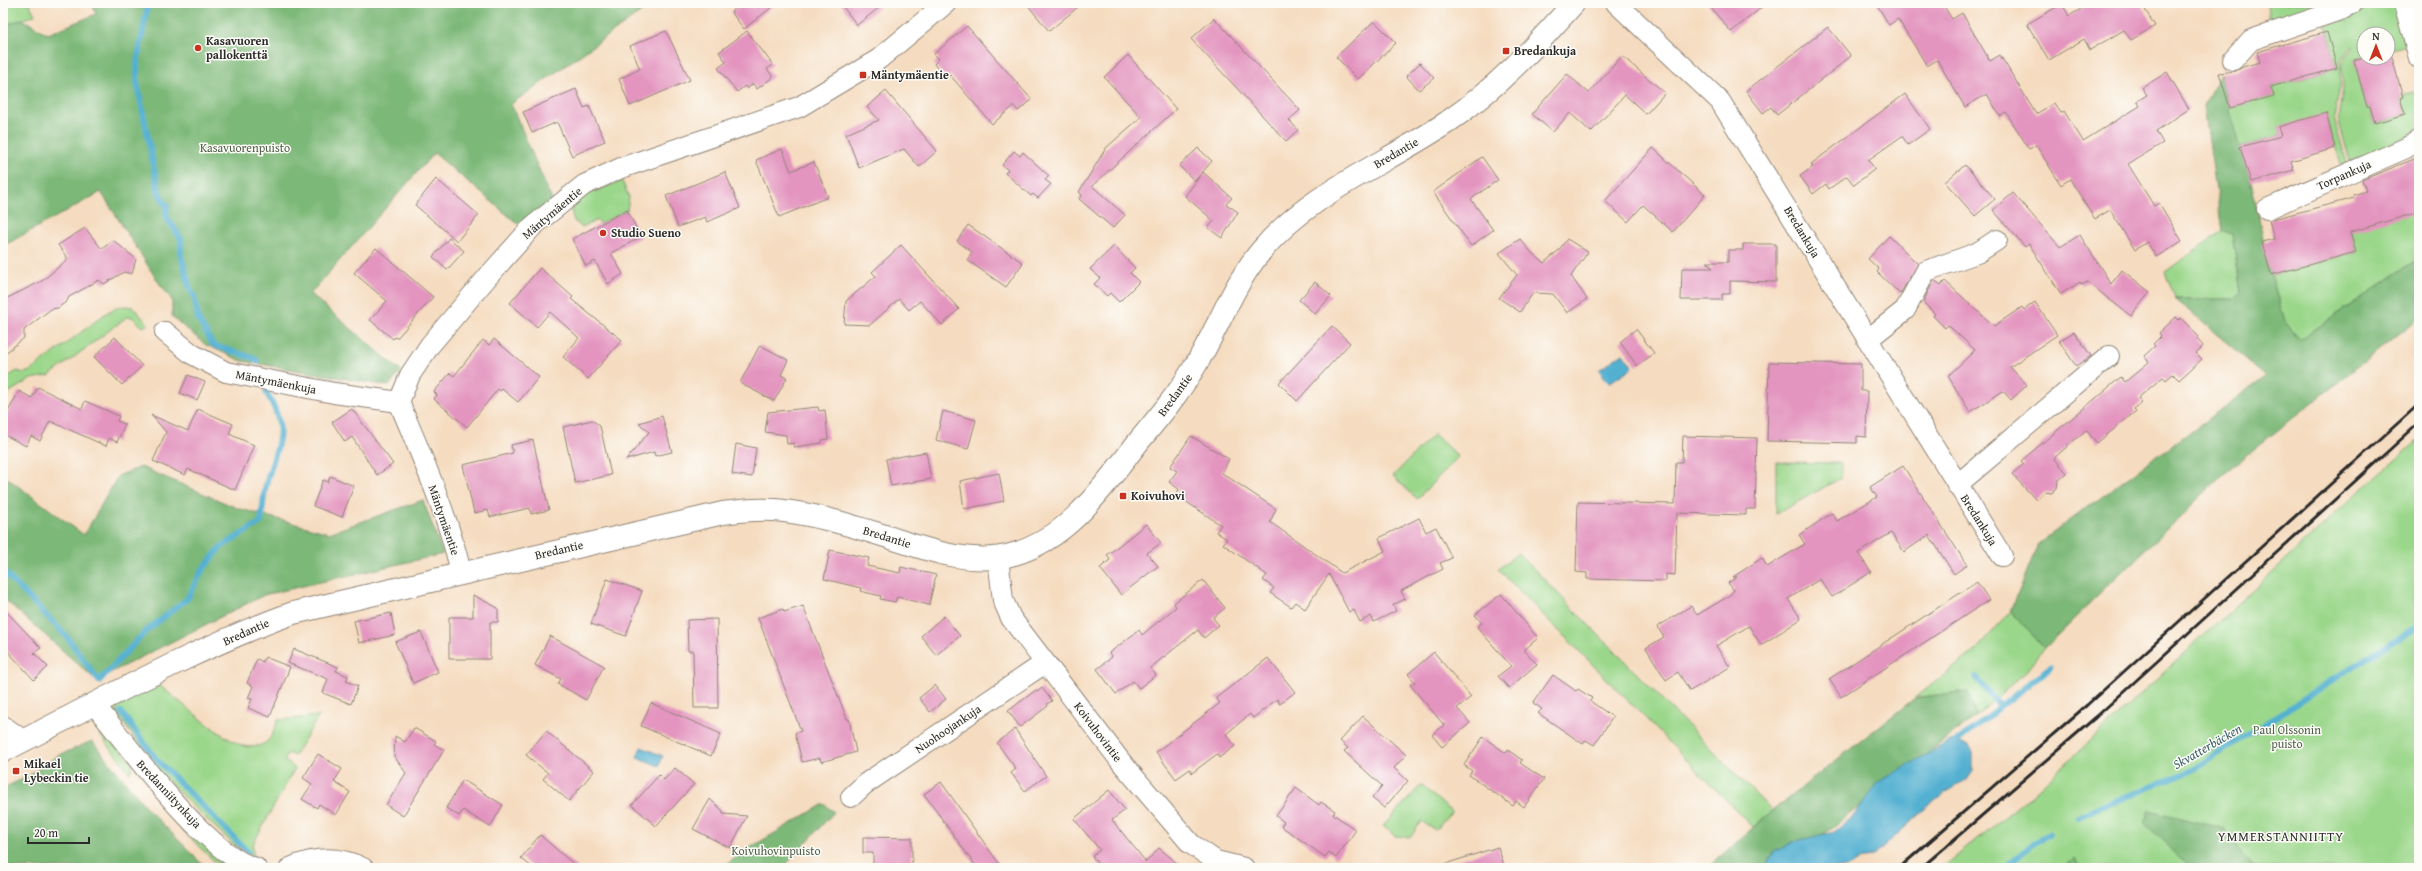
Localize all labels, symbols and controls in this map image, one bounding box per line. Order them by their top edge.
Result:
north arrow [2356,26,2396,66]
text: N [2372,28,2380,44]
place label: Kasavuoren pallokenttä [206,32,269,63]
place label: Bredankuja [1514,42,1577,59]
marker: Kasavuoren pallokenttä [193,43,203,53]
marker: Bredankuja [1501,46,1511,56]
place label: Mäntymäentie [871,66,949,83]
marker: Mäntymäentie [858,70,868,80]
street label: Bredantie [1370,133,1422,172]
park label: Kasavuorenpuisto [200,139,290,156]
street label: Torpankuja [2314,155,2374,194]
street label: Mäntymäentie [518,182,586,243]
street label: Bredankuja [1780,203,1825,261]
place label: Studio Sueno [611,224,682,241]
marker: Studio Sueno [598,228,608,238]
street label: Mäntymäenkuja [234,365,318,398]
street label: Bredantie [1153,369,1196,420]
street label: Mäntymäentie [424,482,465,558]
place label: Koivuhovi [1131,487,1185,504]
marker: Koivuhovi [1118,491,1128,501]
street label: Bredankuja [1957,491,2002,549]
street label: Bredantie [861,521,914,552]
street label: Bredantie [533,536,585,563]
street label: Bredantie [220,614,272,649]
street label: Koivuhovintie [1070,698,1127,765]
street label: Nuohoojankuja [911,700,984,757]
water label: Skvatterbäcken [2169,719,2246,774]
park label: Paul Olssonin puisto [2253,721,2321,752]
place label: Mikael Lybeckin tie [24,755,89,786]
street label: Bredanniitynkuja [133,756,206,832]
marker: Mikael Lybeckin tie [11,766,21,776]
scale bar [28,819,89,845]
text: 20 m [34,824,58,841]
district label: YMMERSTANNIITTY [2218,827,2344,846]
park label: Koivuhovinpuisto [731,842,821,859]

